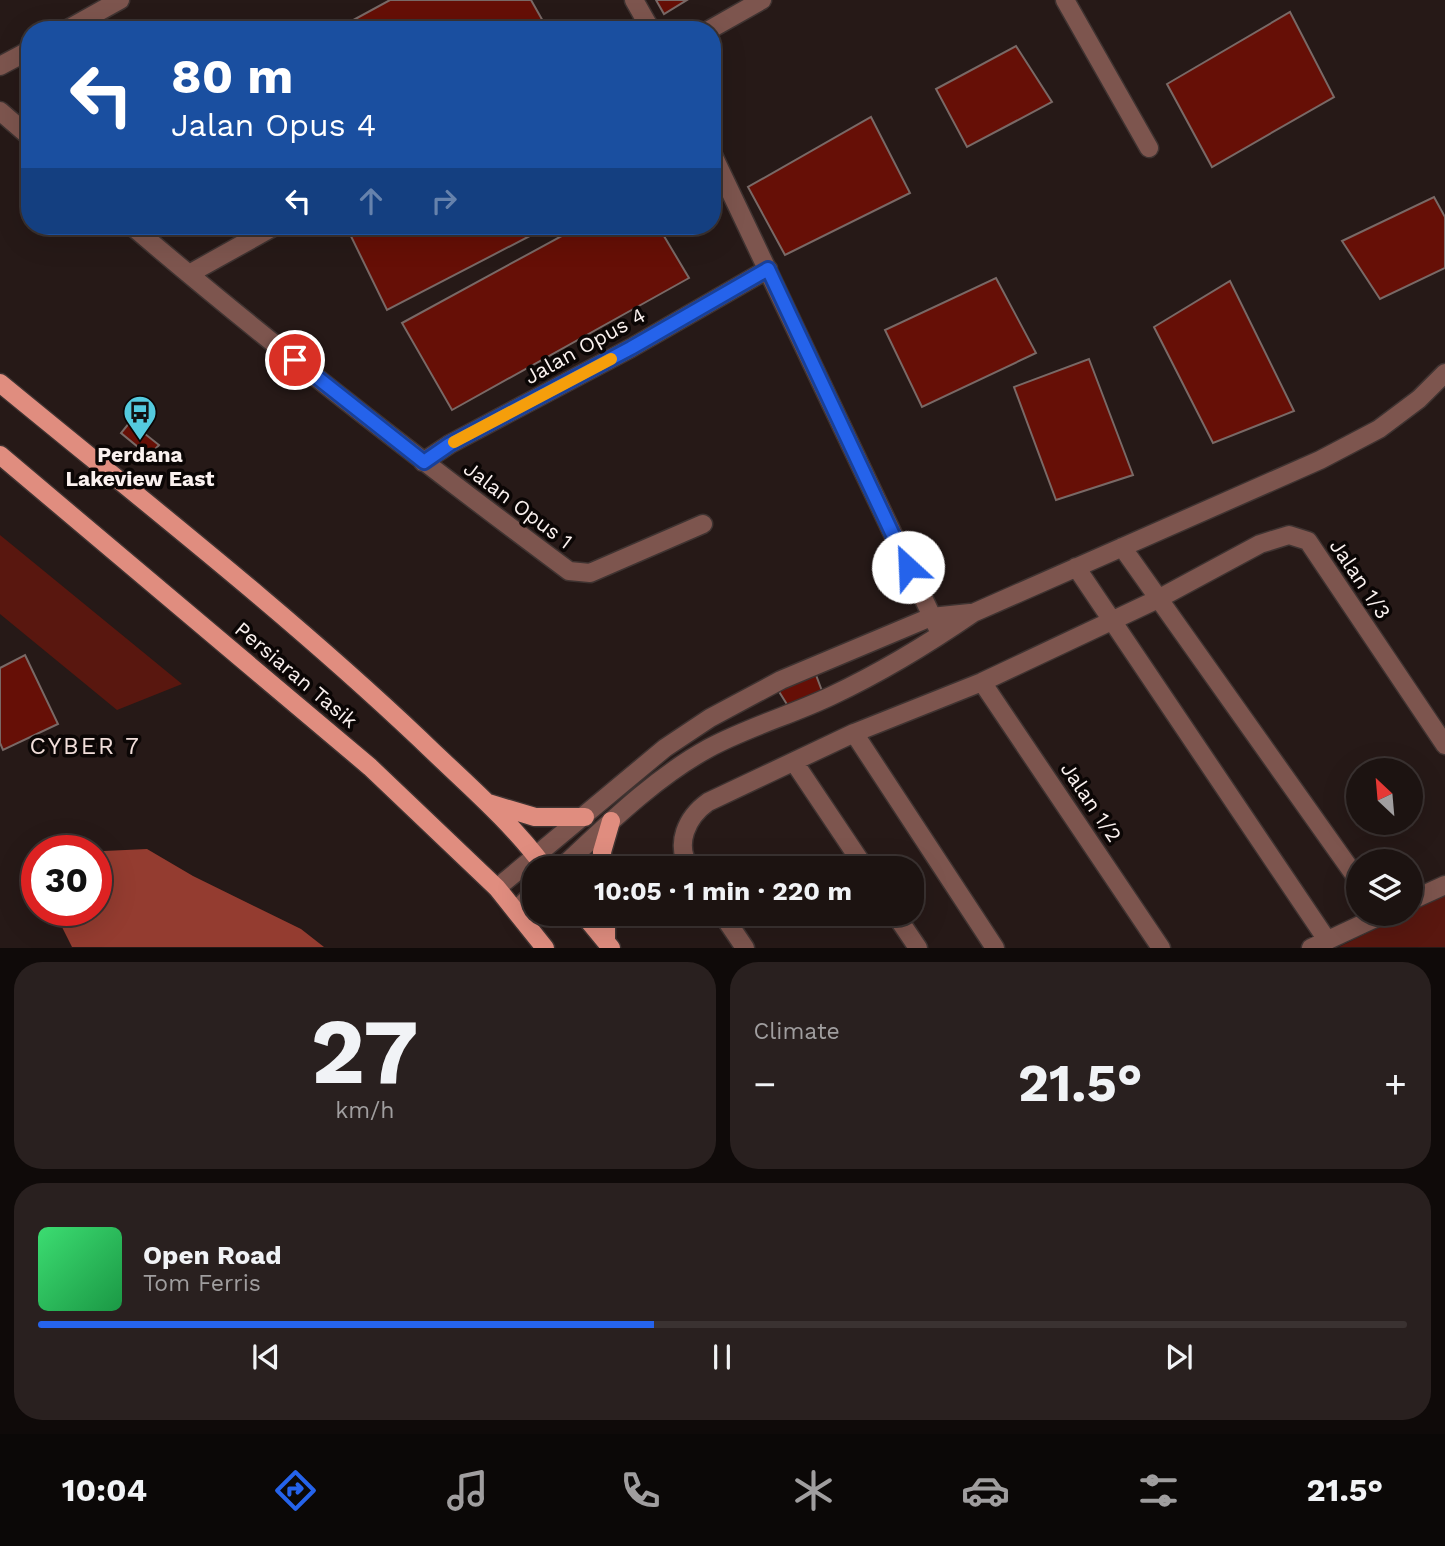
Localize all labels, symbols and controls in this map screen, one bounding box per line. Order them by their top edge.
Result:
text: 80 m [171,47,293,105]
icon: left [56,49,147,140]
text: Jalan Opus 4 [171,106,376,144]
icon: left [279,182,317,220]
icon: ahead [352,182,390,220]
icon: right [425,182,463,220]
street label: Jalan Opus 4 [520,302,650,389]
pin [265,330,325,390]
icon: arrive [276,341,314,379]
bus stop icon: Perdana Lakeview East [121,393,159,442]
place label: Perdana Lakeview East [65,442,215,491]
street label: Jalan Opus 1 [459,456,578,554]
position arrow [871,530,945,604]
street label: Jalan 1/3 [1325,534,1396,623]
street label: Persiaran Tasik [230,616,363,733]
district label: CYBER 7 [29,732,141,760]
street label: Jalan 1/2 [1056,757,1127,846]
north arrow [1346,758,1423,835]
map controls [1346,758,1423,926]
speed limit sign: 30 [21,835,112,926]
button: layers [1346,849,1423,926]
text: 10:05 · 1 min · 220 m [594,876,852,906]
text: 27 [311,998,419,1105]
text: Climate [754,1018,840,1045]
text: 21.5° [1018,1053,1143,1114]
text: − [754,1062,776,1106]
text: + [1384,1062,1407,1106]
text: km/h [335,1097,394,1124]
text: Open Road [143,1240,281,1270]
text: Tom Ferris [143,1270,261,1297]
icon: previous [247,1338,285,1376]
icon: pause [703,1338,741,1376]
icon: next [1160,1338,1198,1376]
icon: directions [271,1466,320,1515]
icon: music [443,1466,492,1515]
icon: phone [616,1466,665,1515]
icon: climate [789,1466,838,1515]
icon: car [961,1466,1010,1515]
icon: filters [1134,1466,1183,1515]
text: 10:04 [62,1471,147,1509]
text: 21.5° [1307,1471,1383,1509]

